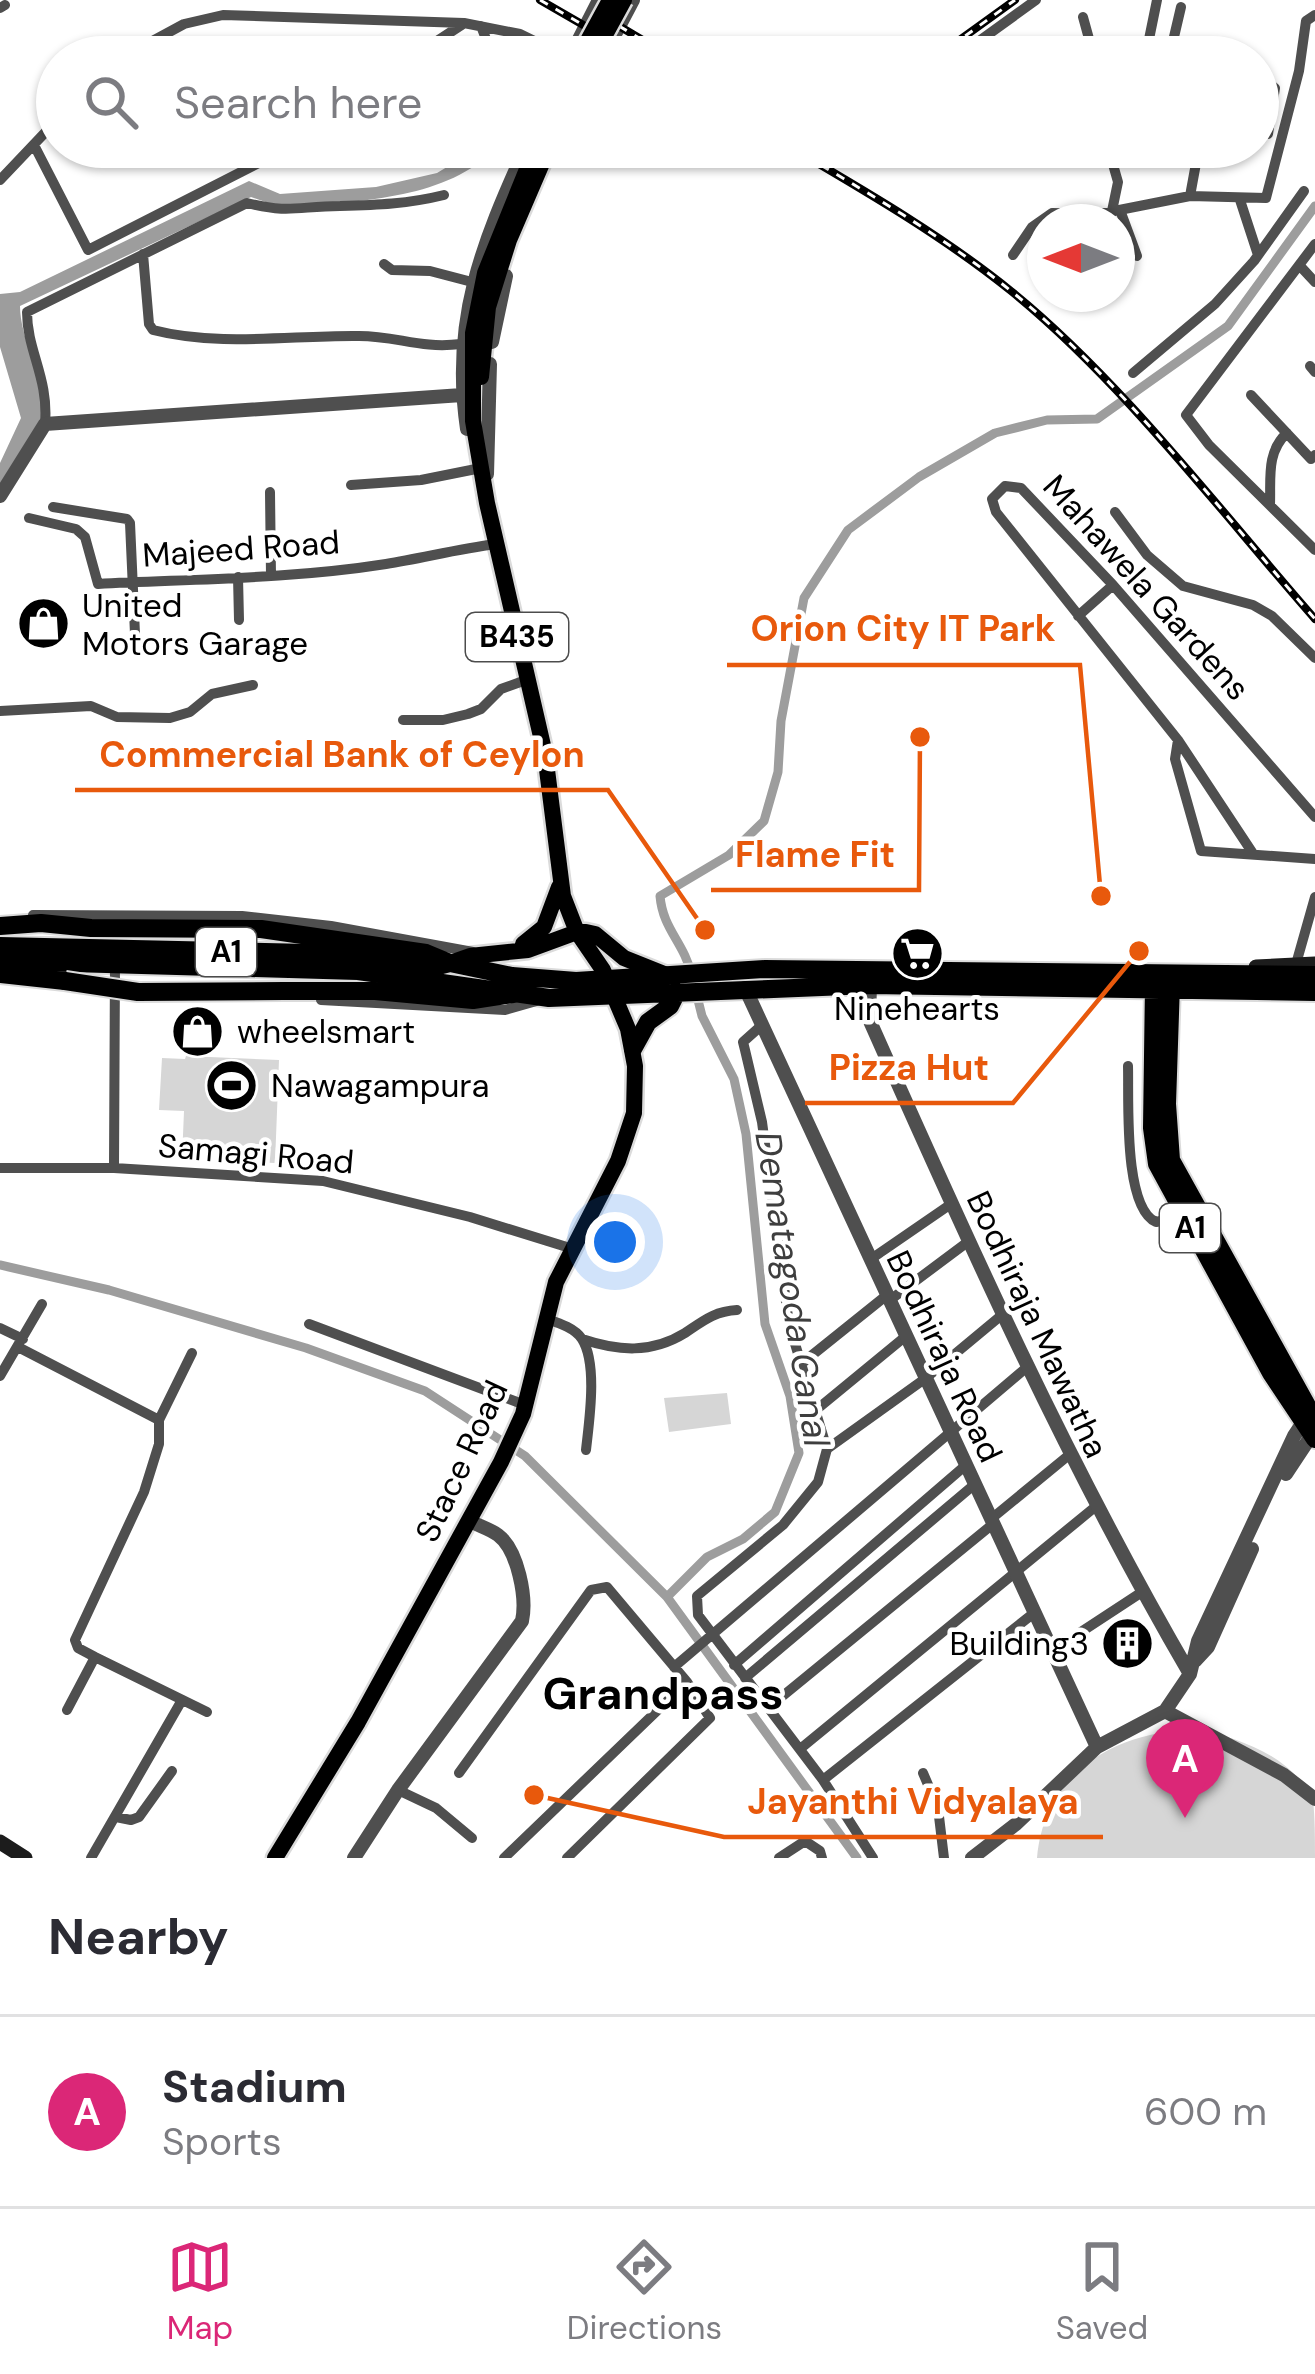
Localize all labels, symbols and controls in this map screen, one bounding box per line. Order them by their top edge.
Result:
search box [36,36,1279,168]
icon: search [78,69,144,135]
text: Search here [174,73,422,132]
north arrow [1027,204,1135,312]
street label: Mahawela Gardens [1034,465,1259,709]
street label: Majeed Road [141,520,341,577]
place label: United Motors Garage [82,584,308,665]
callout: Orion City IT Park [727,593,1080,665]
shop icon: United Motors Garage [15,596,71,652]
text: Orion City IT Park [751,605,1056,652]
road number: B435 [466,613,568,661]
callout: Commercial Bank of Ceylon [75,718,608,790]
text: Commercial Bank of Ceylon [99,731,585,778]
callout: Flame Fit [711,818,919,890]
text: Flame Fit [735,831,895,878]
supermarket icon: Ninehearts [889,926,945,982]
road number: A1 [196,928,256,976]
place label: Ninehearts [834,987,1000,1030]
shop icon: wheelsmart [170,1003,226,1059]
place label: wheelsmart [237,1010,415,1053]
callout: Pizza Hut [805,1031,1013,1103]
text: Pizza Hut [829,1044,989,1091]
sports icon: Nawagampura [204,1057,260,1113]
place label: Nawagampura [271,1064,489,1107]
street label: Samagi Road [156,1124,356,1183]
water label: Dematagoda Canal [744,1128,841,1451]
street label: Bodhiraja Mawatha [957,1184,1118,1464]
road number: A1 [1160,1204,1220,1252]
your location [585,1212,645,1272]
street label: Bodhiraja Road [877,1243,1012,1469]
street label: Stace Road [405,1374,518,1549]
building icon: Building3 [1100,1615,1156,1671]
place label: Building3 [949,1622,1089,1665]
district label: Grandpass [543,1664,783,1723]
pin: A [1146,1719,1224,1818]
callout: Jayanthi Vidyalaya [724,1765,1103,1837]
text: Jayanthi Vidyalaya [747,1778,1079,1825]
text: Nearby [48,1903,229,1970]
text: Stadium [162,2057,347,2116]
text: A [73,2086,101,2137]
text: 600 m [1144,2086,1267,2137]
text: Sports [162,2116,281,2167]
tab: Map [167,2234,233,2349]
tab: Directions [567,2234,722,2349]
tab: Saved [1056,2234,1148,2349]

